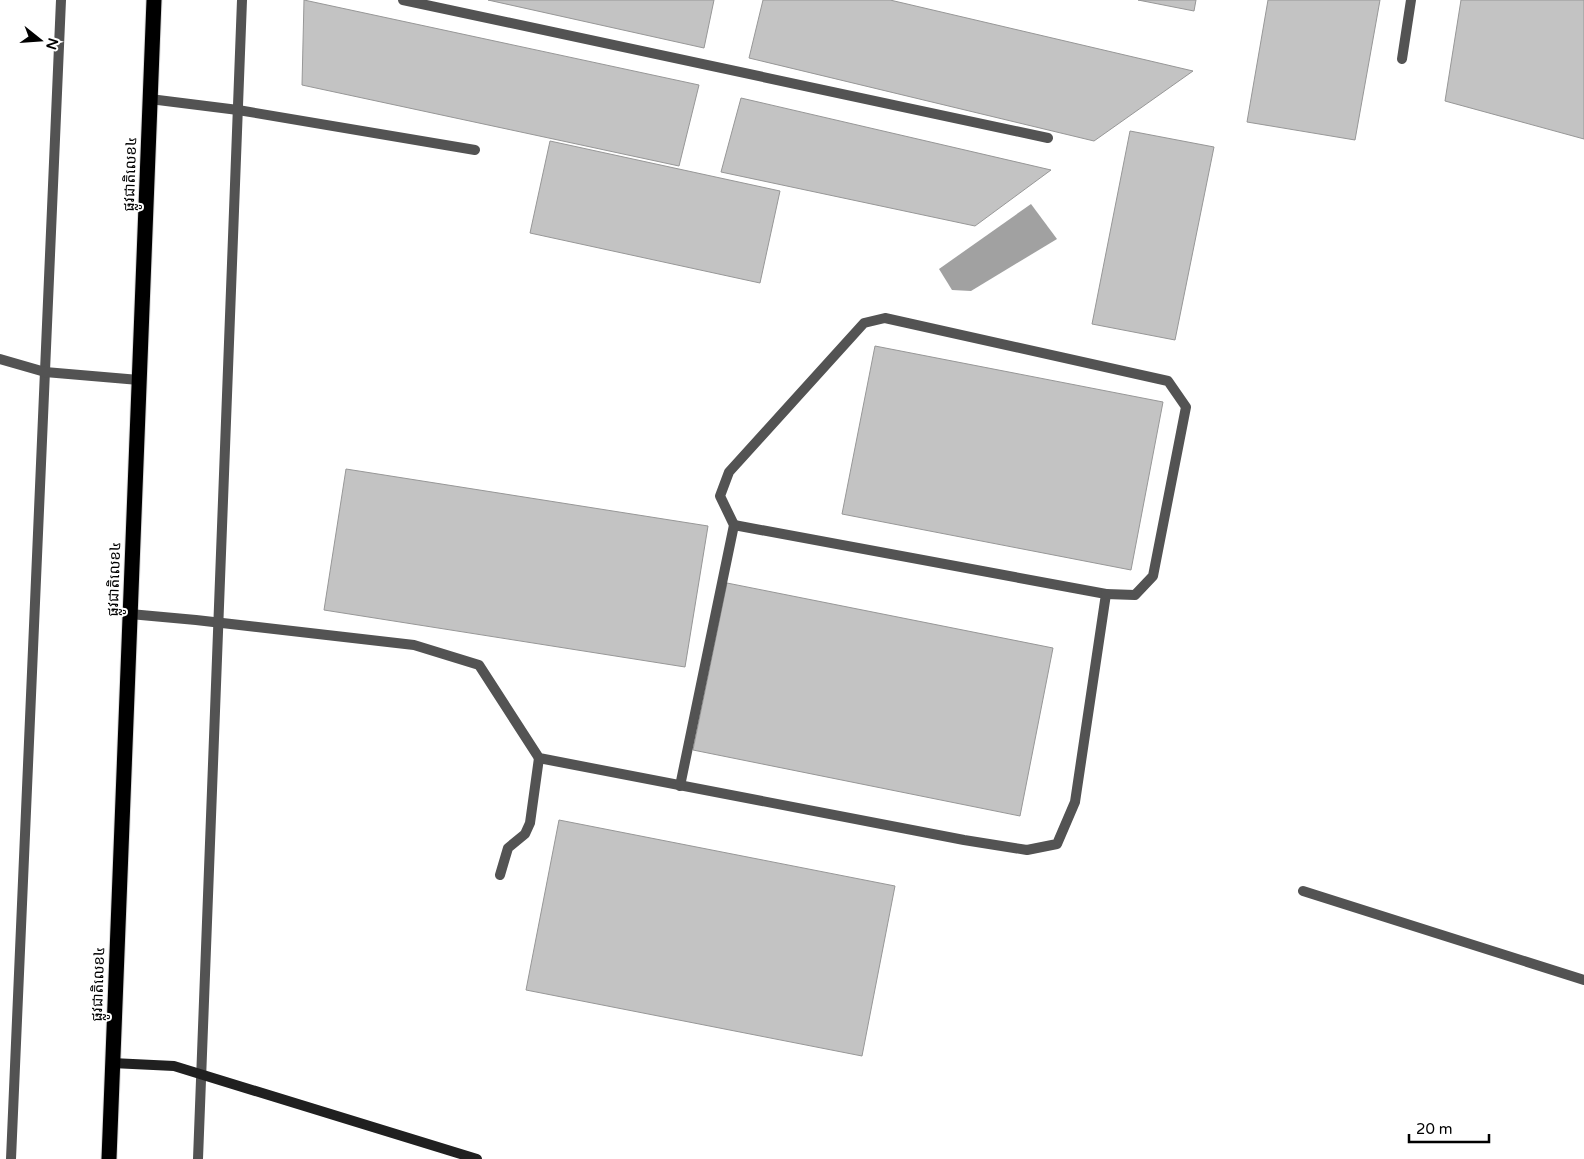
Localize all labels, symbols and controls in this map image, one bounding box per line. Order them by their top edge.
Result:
north arrow [15,15,65,65]
text: N [42,36,62,52]
street label: ផ្លូវជាតិលេខ៤ [120,136,145,212]
street label: ផ្លូវជាតិលេខ៤ [104,541,129,617]
street label: ផ្លូវជាតិលេខ៤ [88,946,113,1022]
scale bar [1409,1112,1489,1144]
text: 20 m [1416,1120,1453,1138]

